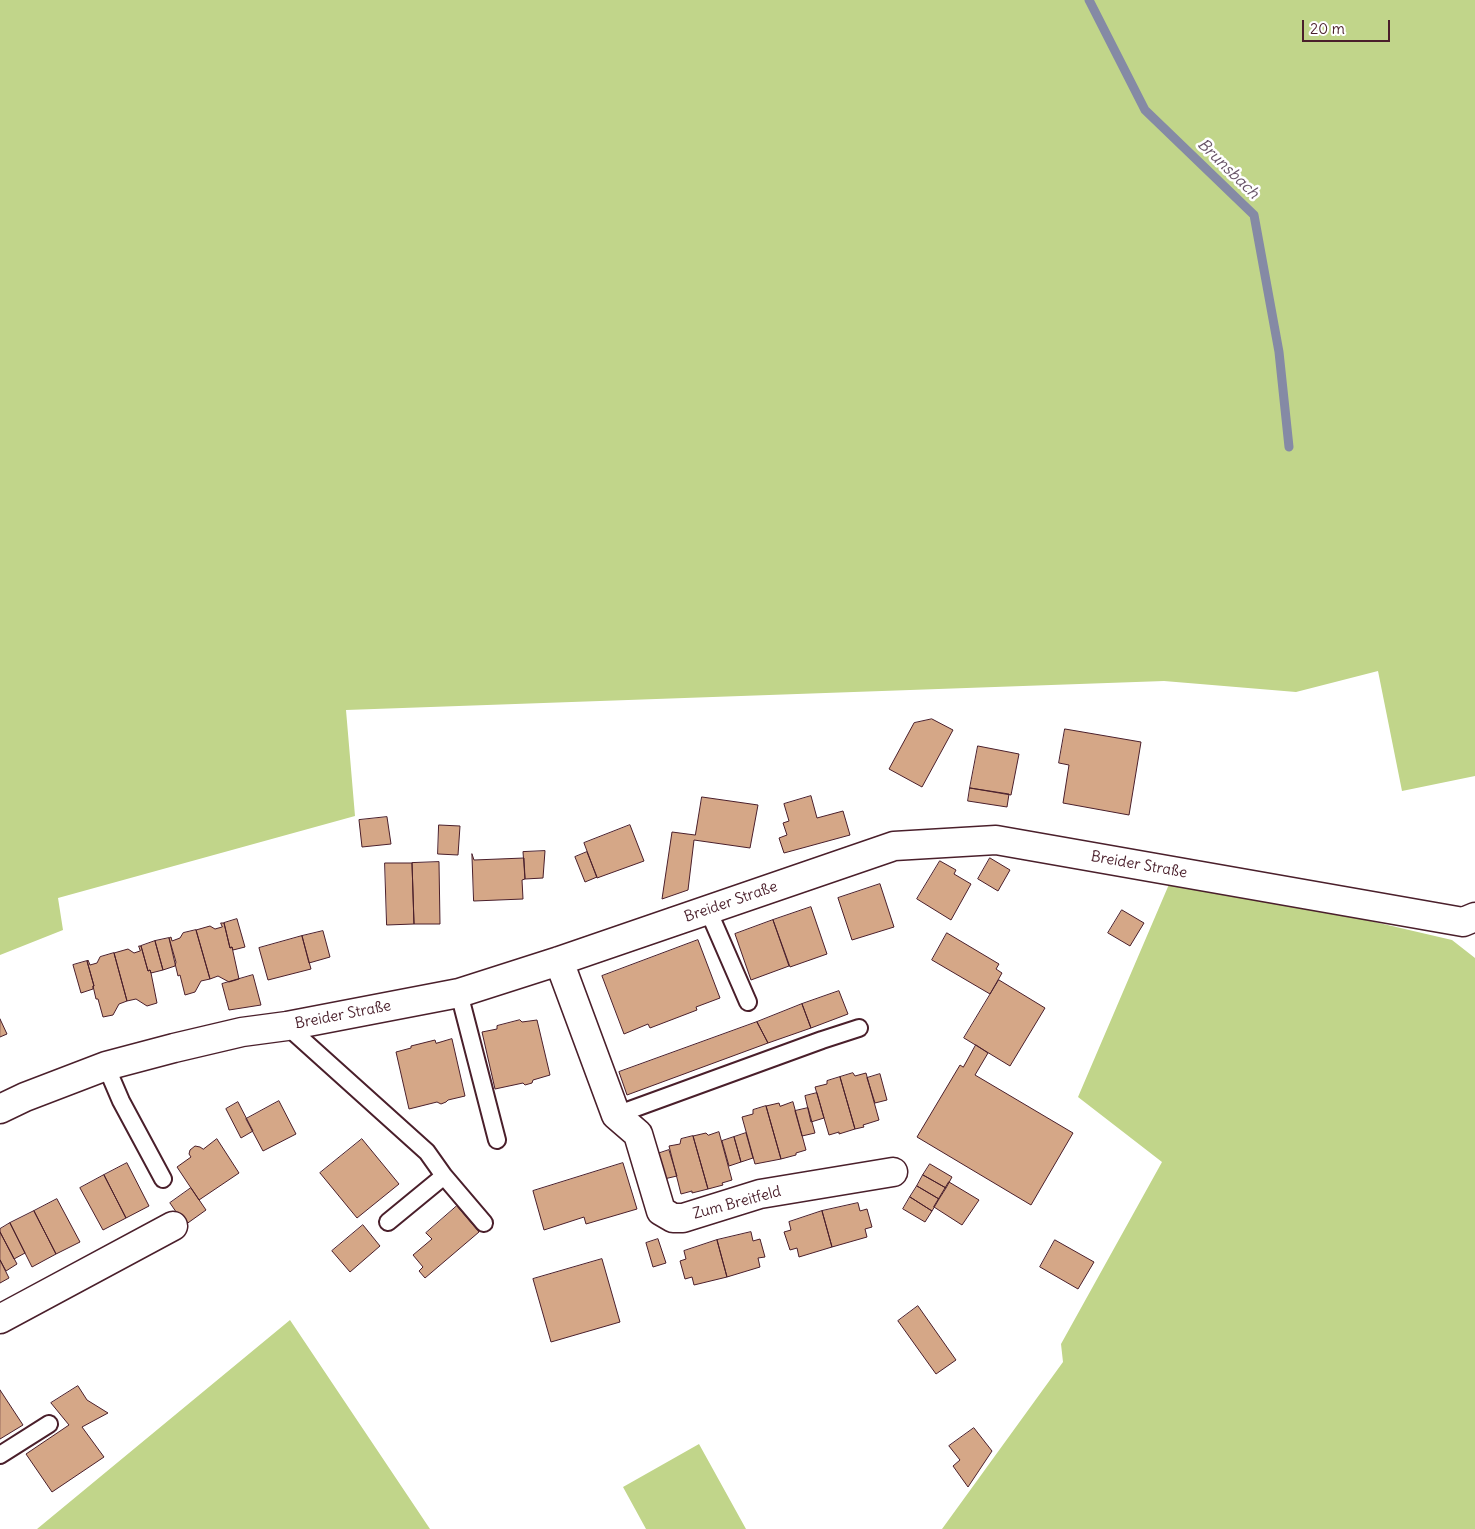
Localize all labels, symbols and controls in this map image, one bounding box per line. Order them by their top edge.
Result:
scale bar [1305,10,1392,42]
text: 20 m [1310,19,1345,38]
water label: Brunsbach [1193,135,1263,203]
street label: Breider Straße [1089,848,1189,882]
street label: Breider Straße [682,878,780,926]
street label: Breider Straße [293,997,393,1033]
street label: Zum Breitfeld [691,1183,783,1223]

